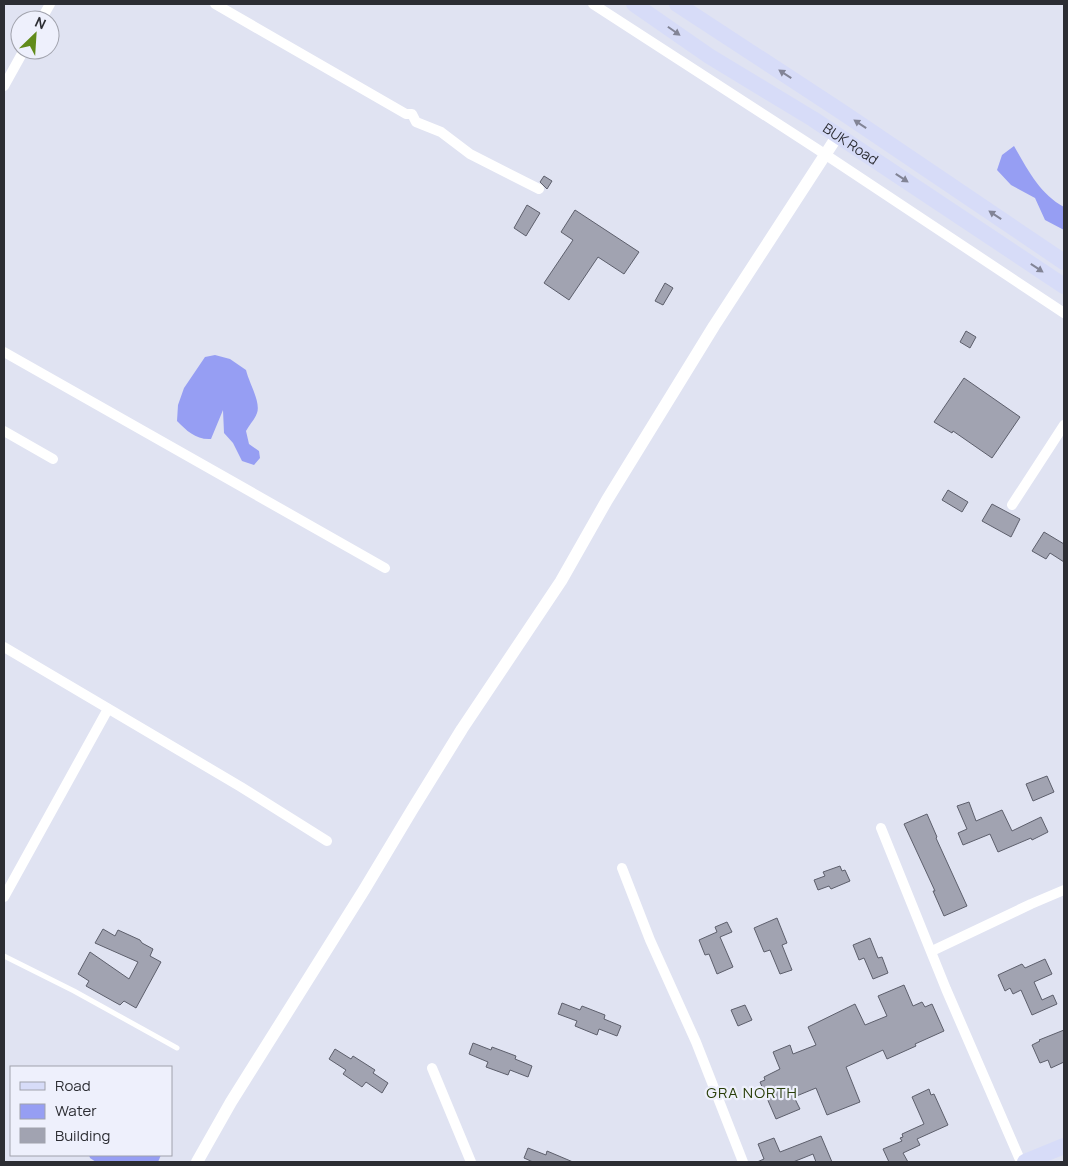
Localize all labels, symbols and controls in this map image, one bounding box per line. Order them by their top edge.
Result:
north arrow [10,10,60,60]
text: N [32,12,49,34]
one-way arrow [667,26,681,36]
one-way arrow [778,69,791,79]
street label: BUK Road [820,118,882,169]
one-way arrow [853,119,867,129]
one-way arrow [896,173,909,182]
one-way arrow [988,210,1001,220]
one-way arrow [1031,263,1044,273]
legend [10,1066,172,1156]
text: Road [55,1075,91,1096]
district label: GRA NORTH [706,1082,798,1103]
text: Water [55,1100,97,1121]
text: Building [55,1125,110,1146]

